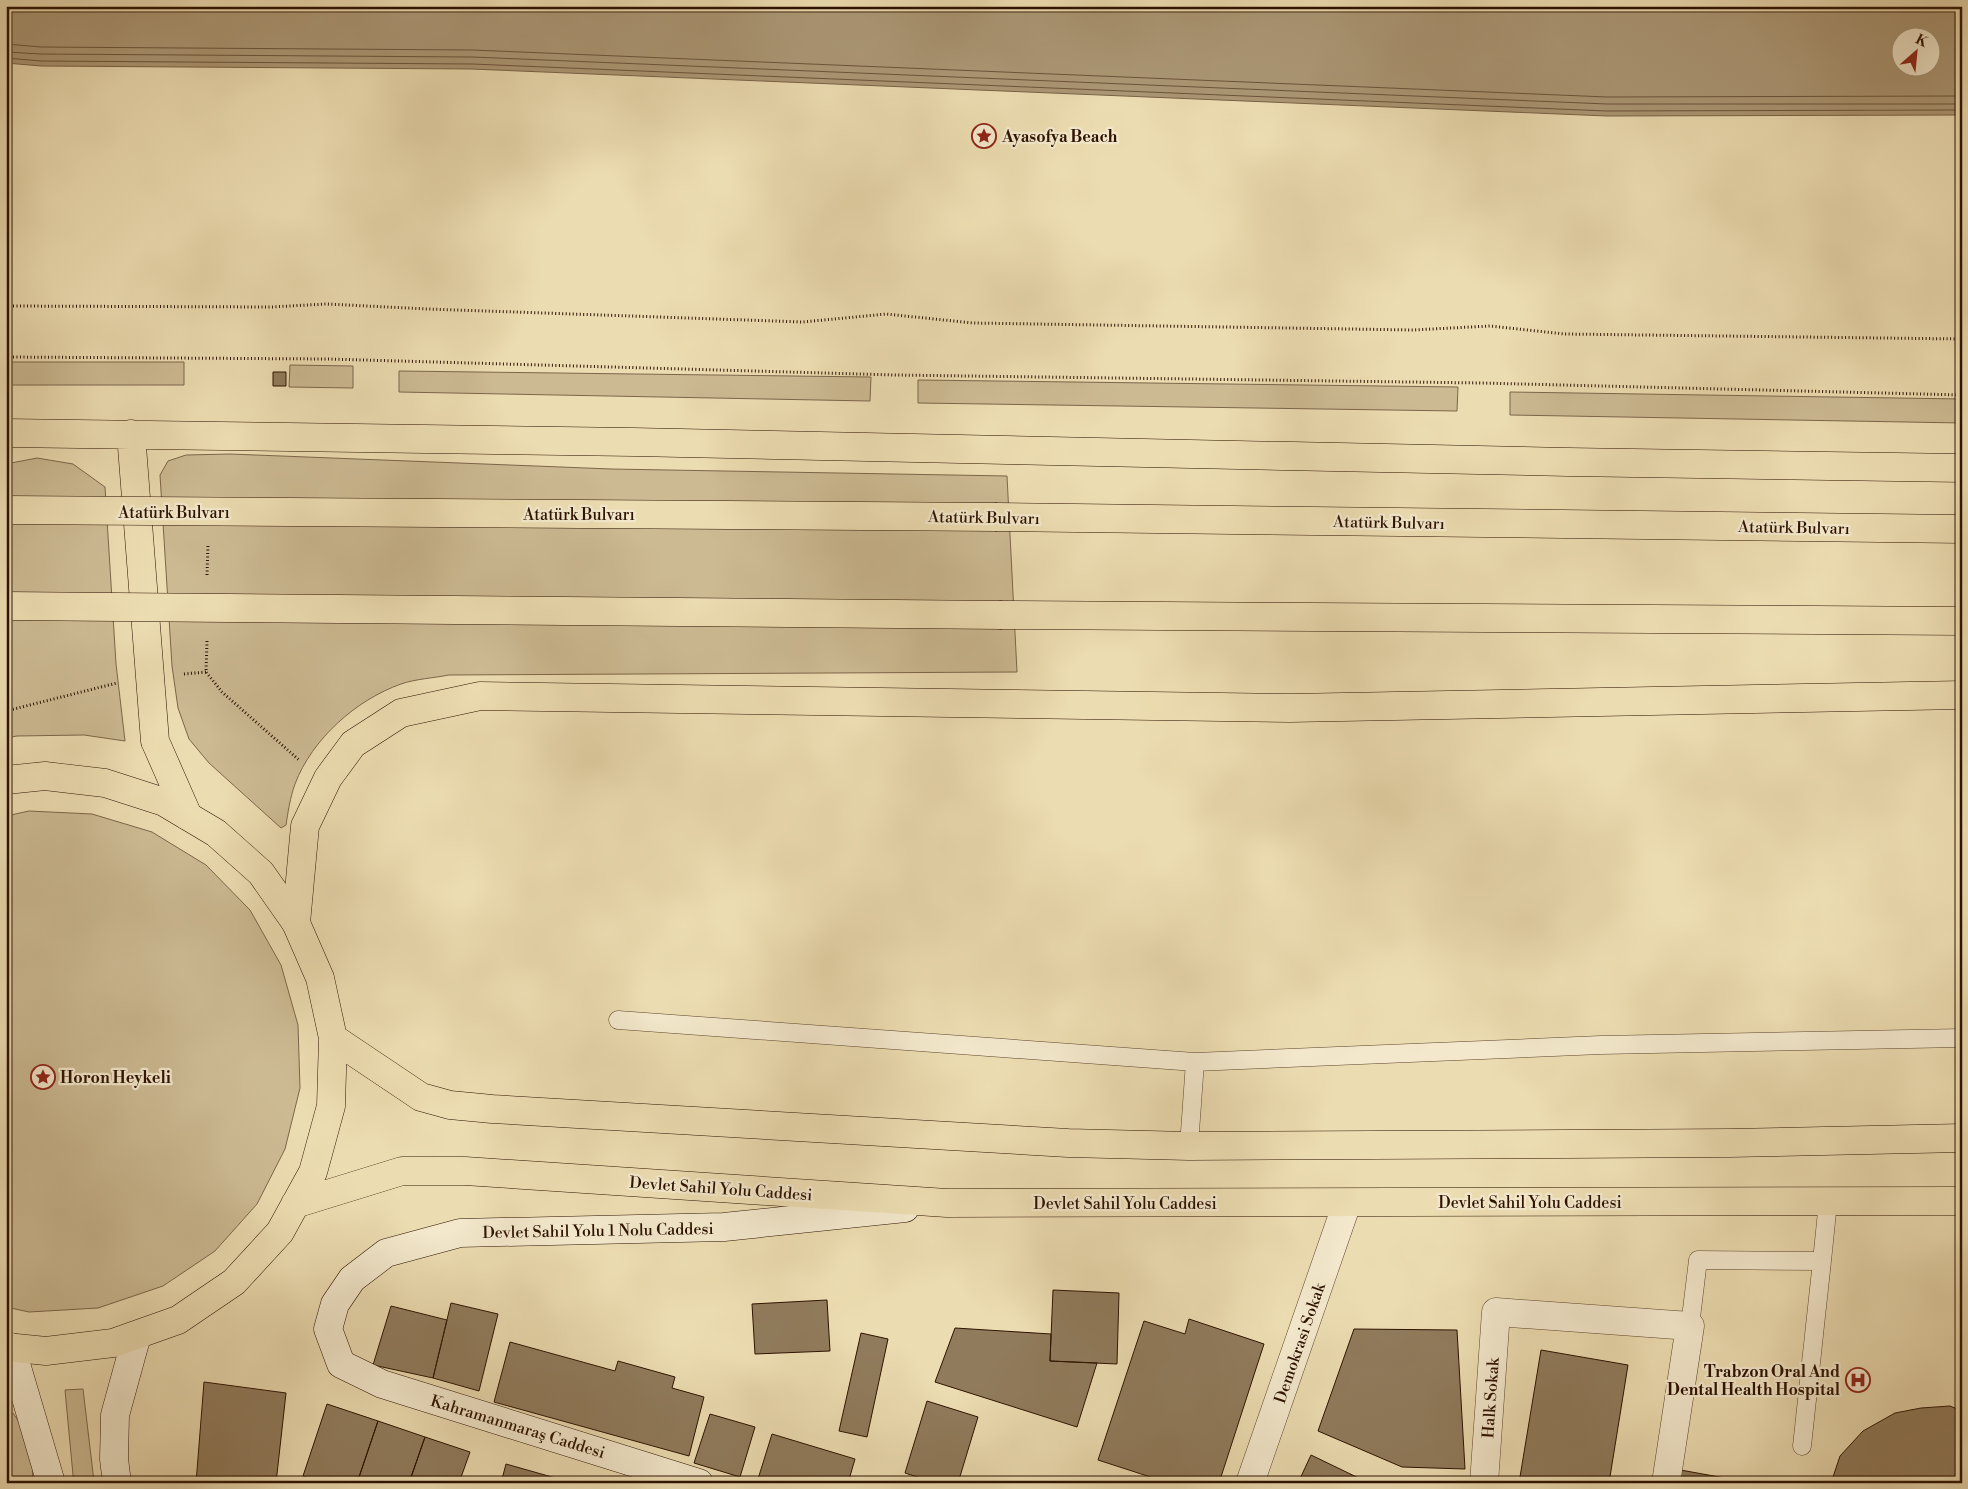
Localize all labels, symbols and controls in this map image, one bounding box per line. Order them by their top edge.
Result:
north arrow [1890,28,1940,78]
text: K [1912,31,1931,52]
place icon: Ayasofya Beach [971,123,997,149]
place label: Ayasofya Beach [1001,127,1118,147]
street label: Atatürk Bulvarı [117,503,230,523]
street label: Atatürk Bulvarı [522,505,635,525]
street label: Atatürk Bulvarı [927,507,1040,529]
street label: Atatürk Bulvarı [1332,512,1445,534]
street label: Atatürk Bulvarı [1737,517,1850,539]
place icon: Horon Heykeli [30,1064,56,1090]
place label: Horon Heykeli [60,1068,171,1088]
street label: Devlet Sahil Yolu Caddesi [629,1173,813,1205]
street label: Devlet Sahil Yolu Caddesi [1438,1193,1622,1213]
street label: Devlet Sahil Yolu Caddesi [1033,1194,1217,1214]
street label: Devlet Sahil Yolu 1 Nolu Caddesi [482,1219,714,1243]
street label: Demokrasi Sokak [1270,1279,1330,1406]
street label: Halk Sokak [1478,1355,1504,1439]
place label: Trabzon Oral And Dental Health Hospital [1667,1362,1841,1400]
hospital icon: Trabzon Oral And Dental Health Hospital [1845,1367,1871,1393]
street label: Kahramanmaraş Caddesi [428,1391,607,1463]

